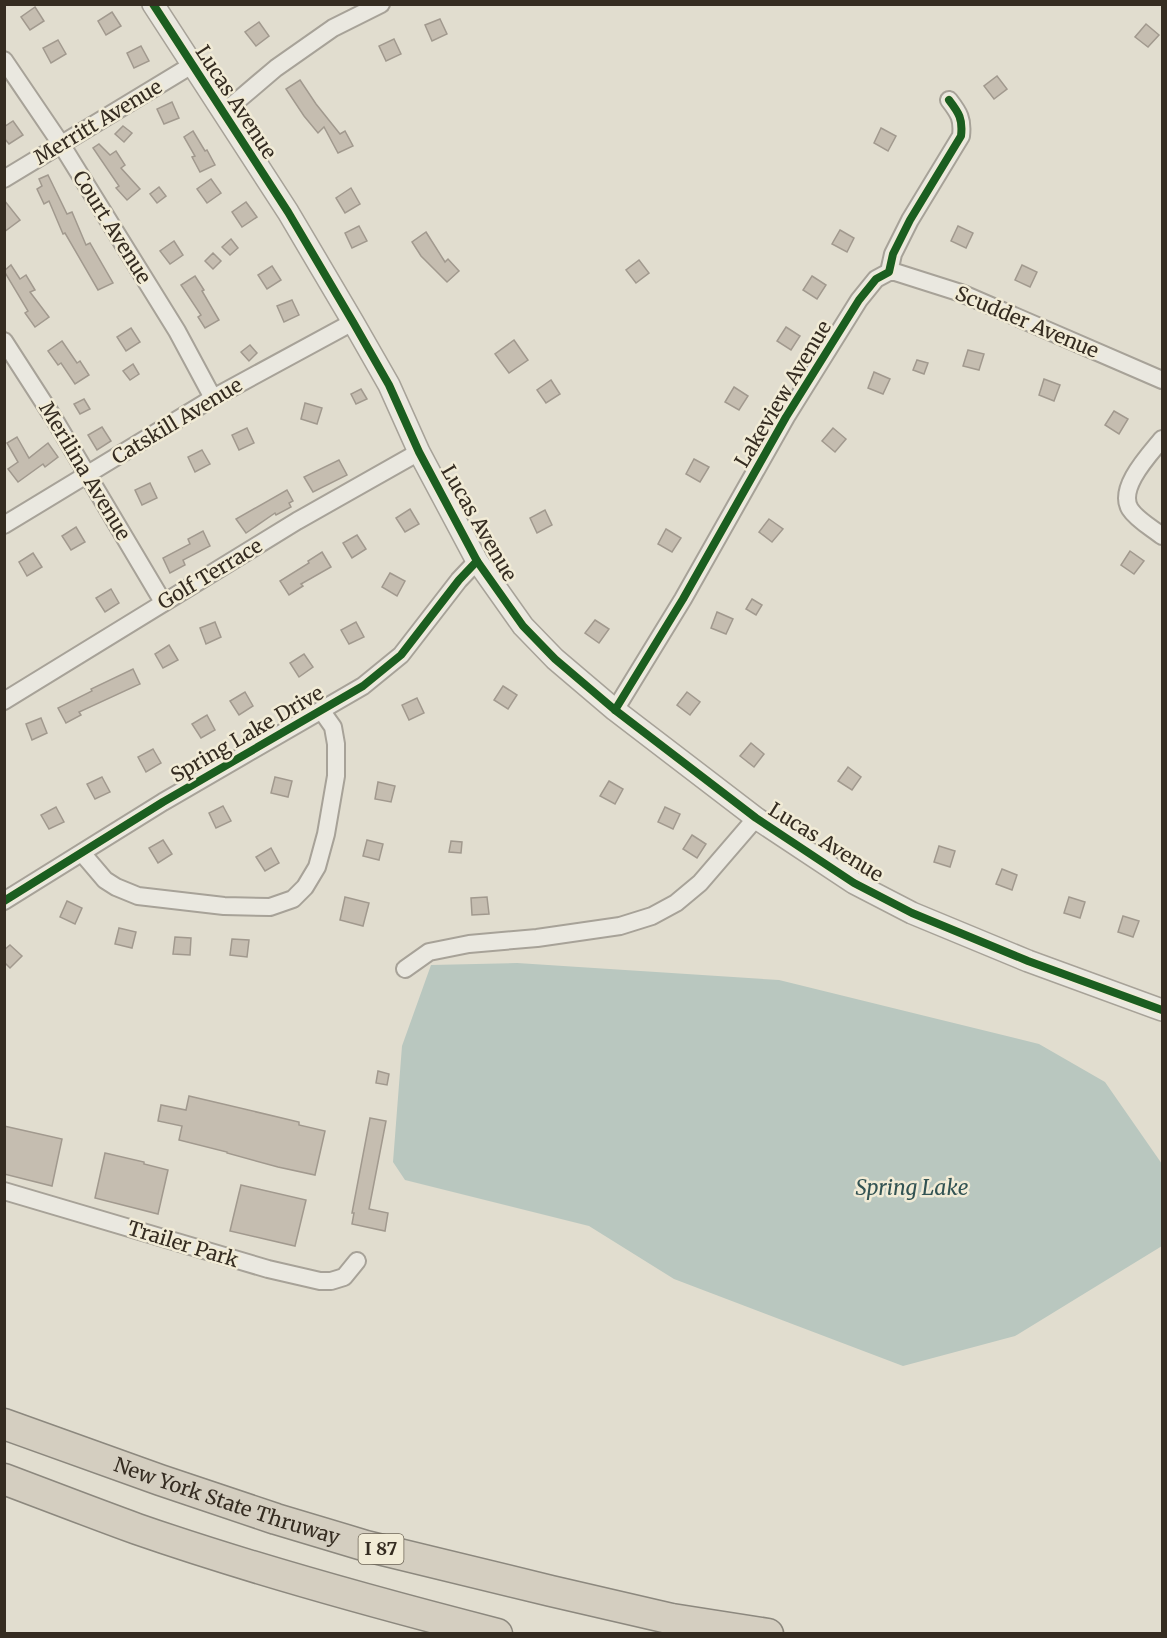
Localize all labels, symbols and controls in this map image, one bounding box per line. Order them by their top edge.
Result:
street label: Lucas Avenue [190,40,282,163]
street label: Merritt Avenue [29,74,166,170]
street label: Court Avenue [68,166,157,288]
street label: Scudder Avenue [952,280,1103,363]
street label: Lakeview Avenue [729,316,836,472]
street label: Catskill Avenue [107,372,247,469]
street label: Merilina Avenue [34,397,137,545]
street label: Lucas Avenue [436,460,523,585]
street label: Golf Terrace [153,533,267,615]
street label: Spring Lake Drive [166,680,328,787]
street label: Lucas Avenue [764,796,888,887]
water label: Spring Lake [856,1174,968,1201]
street label: Trailer Park [125,1215,242,1272]
street label: New York State Thruway [111,1452,343,1550]
road number: I 87 [358,1534,404,1564]

